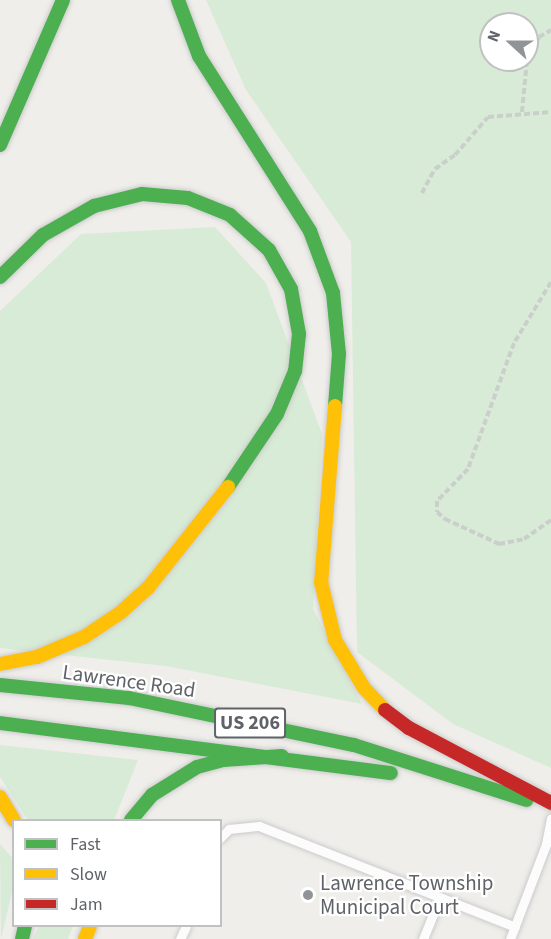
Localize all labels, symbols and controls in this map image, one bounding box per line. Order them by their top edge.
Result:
north arrow [479,12,539,72]
text: N [482,27,506,45]
street label: Lawrence Road [61,659,197,703]
road number: US 206 [214,706,286,740]
legend [12,819,222,927]
text: Fast [70,832,101,857]
text: Slow [70,862,107,887]
place label: Lawrence Township Municipal Court [320,870,493,920]
marker: Lawrence Township Municipal Court [301,888,315,902]
text: Jam [70,892,103,917]

